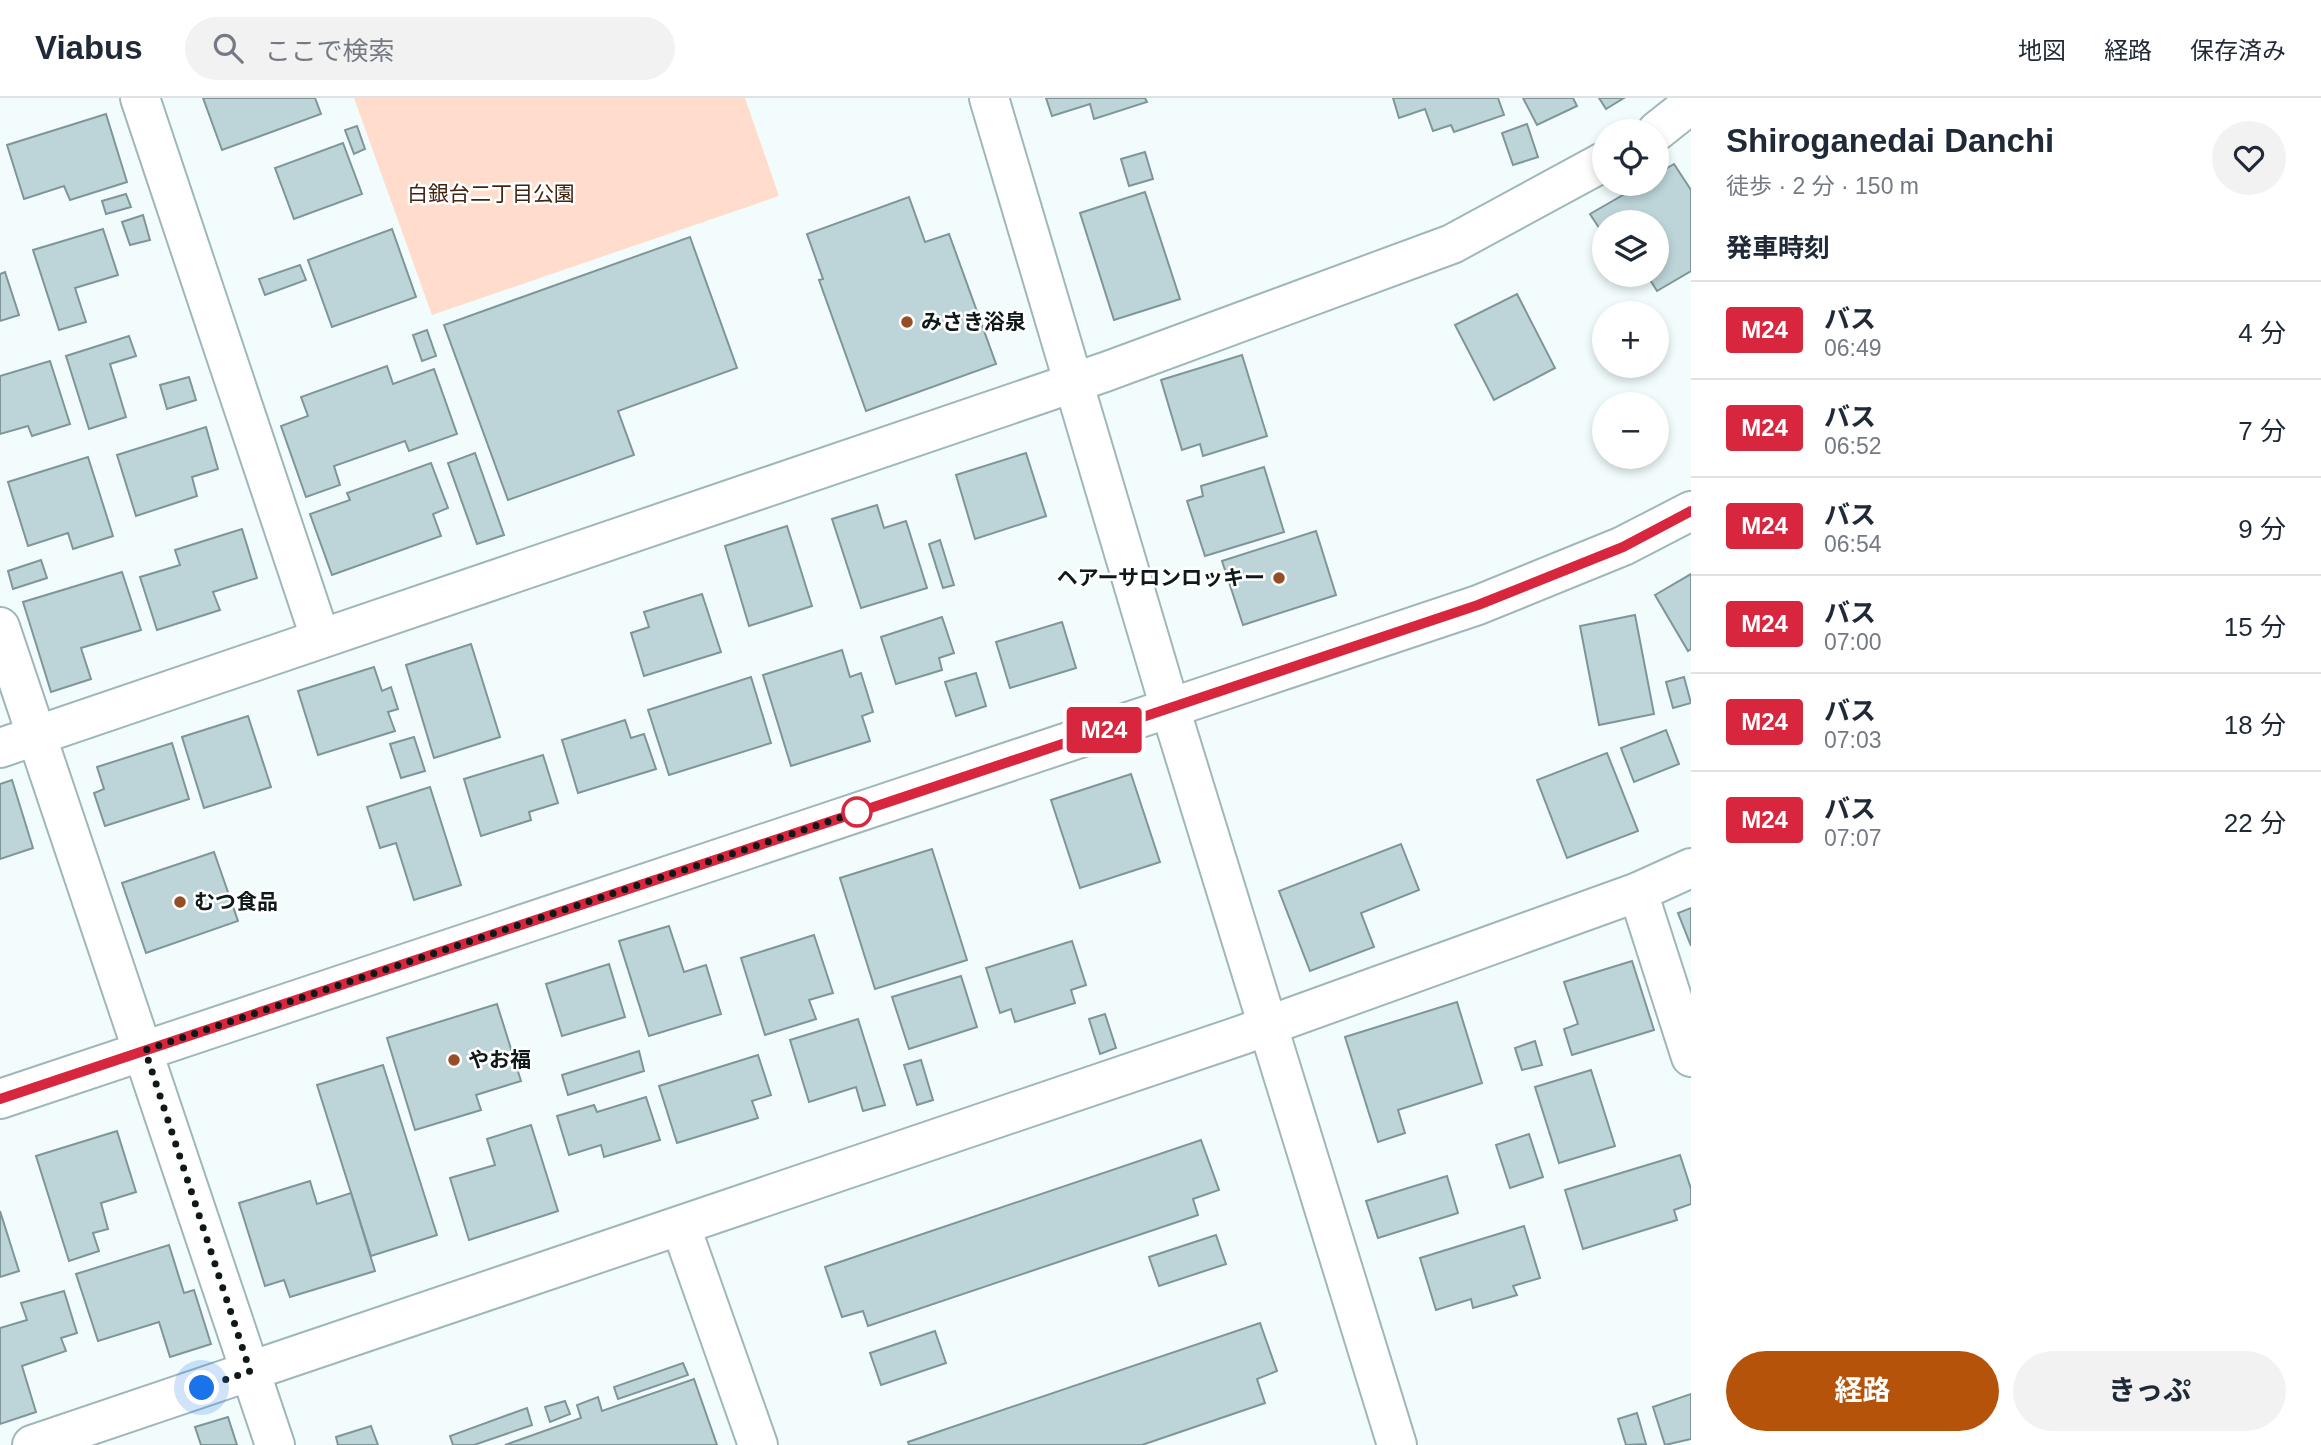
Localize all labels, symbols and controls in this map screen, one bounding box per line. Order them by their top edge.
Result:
search box [185,17,675,80]
text: Viabus [35,29,143,66]
icon: search [209,29,247,67]
text: ここで検索 [265,36,395,66]
text: 地図 [2018,37,2066,64]
text: 経路 [2104,37,2152,64]
text: 保存済み [2190,37,2286,64]
map controls [1592,119,1669,469]
button: locate [1592,119,1669,196]
button: heart [2212,121,2286,195]
text: Shiroganedai Danchi [1726,122,2054,159]
text: 徒歩 · 2 分 · 150 m [1726,173,1919,199]
park label: 白銀台二丁目公園 [407,182,575,205]
button: layers [1592,210,1669,287]
text: 発車時刻 [1726,233,1830,263]
button: + [1592,301,1669,378]
text: バス [1824,304,1876,334]
place label: みさき浴泉 [921,310,1026,333]
marker: みさき浴泉 [899,314,915,330]
text: M24 [1741,316,1788,343]
text: 4 分 [2238,318,2286,348]
text: 06:49 [1824,335,1882,361]
button: − [1592,392,1669,469]
text: バス [1824,402,1876,432]
text: M24 [1741,414,1788,441]
text: 7 分 [2238,416,2286,446]
text: 06:52 [1824,433,1882,459]
text: バス [1824,500,1876,530]
text: M24 [1741,512,1788,539]
text: 9 分 [2238,514,2286,544]
text: 06:54 [1824,531,1882,557]
place label: ヘアーサロンロッキー [1057,566,1265,589]
marker: ヘアーサロンロッキー [1271,570,1287,586]
text: バス [1824,598,1876,628]
text: M24 [1741,610,1788,637]
text: 15 分 [2224,612,2286,642]
text: 07:00 [1824,629,1882,655]
text: バス [1824,696,1876,726]
line badge: M24 [1064,707,1144,753]
text: M24 [1741,708,1788,735]
text: 18 分 [2224,710,2286,740]
text: M24 [1081,716,1127,743]
text: 07:03 [1824,727,1882,753]
text: バス [1824,794,1876,824]
unlabelled marker [842,797,872,827]
text: M24 [1741,806,1788,833]
text: 22 分 [2224,808,2286,838]
text: 07:07 [1824,825,1882,851]
place label: むつ食品 [194,890,278,913]
marker: むつ食品 [172,894,188,910]
place label: やお福 [468,1048,531,1071]
marker: やお福 [446,1052,462,1068]
button: 経路 [1726,1351,1999,1431]
button: きっぷ [2013,1351,2286,1431]
your location [184,1370,219,1405]

